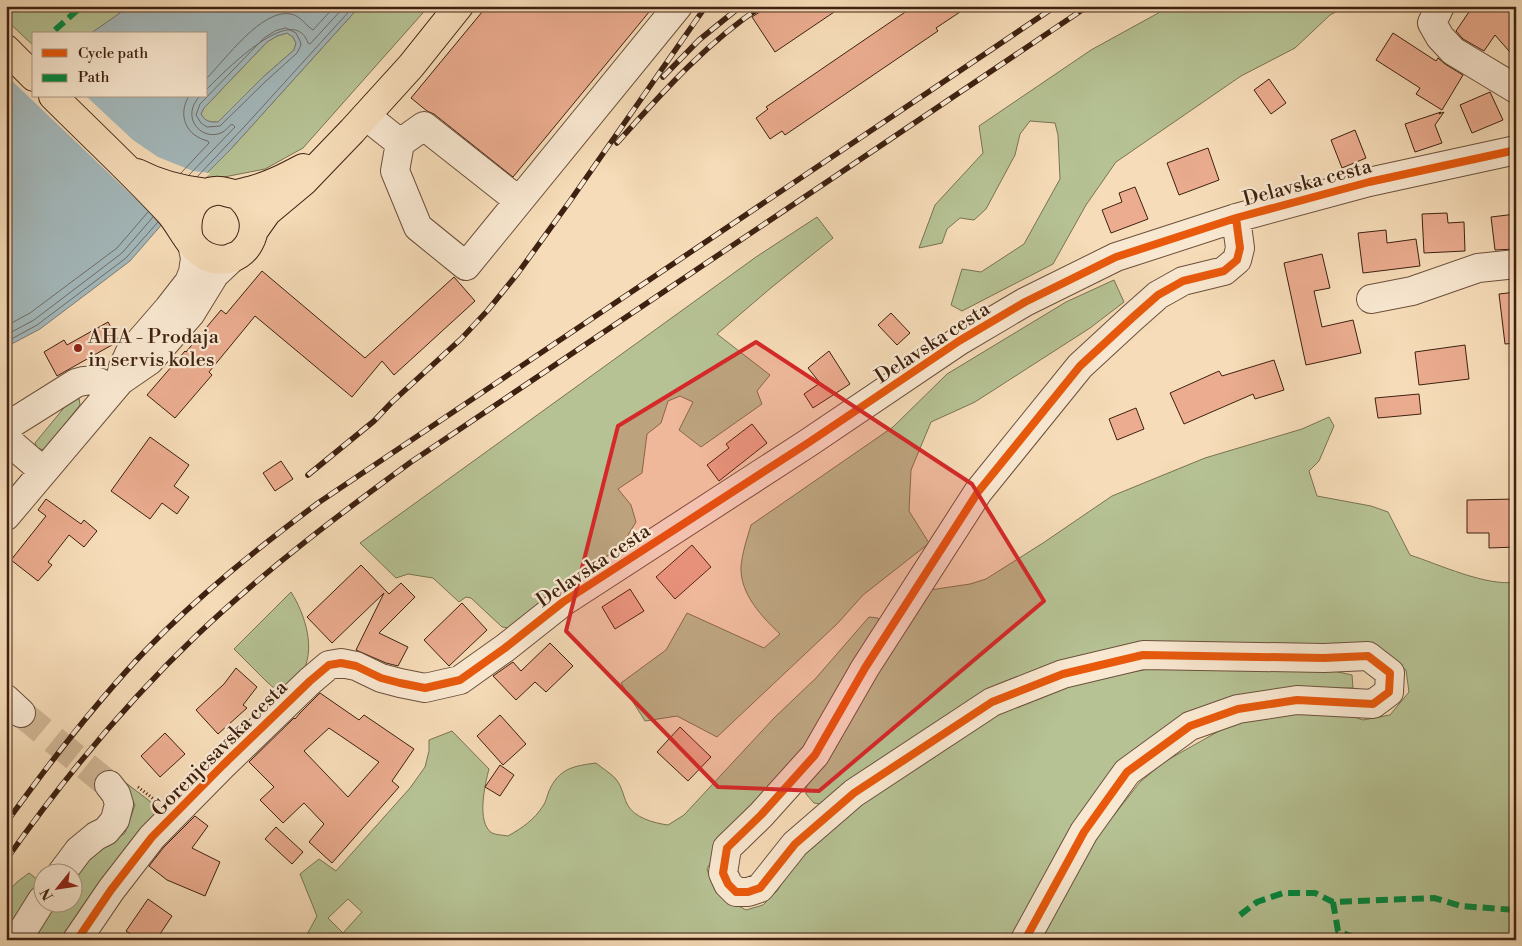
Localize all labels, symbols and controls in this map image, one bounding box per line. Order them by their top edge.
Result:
legend [32,32,208,98]
text: Cycle path [78,44,148,63]
text: Path [78,68,110,87]
street label: Delavska cesta [1240,154,1375,213]
street label: Delavska cesta [871,296,996,390]
place label: AHA - Prodaja in servis koles [87,325,220,373]
marker: AHA - Prodaja in servis koles [72,342,84,354]
street label: Delavska cesta [532,518,656,614]
street label: Gorenjesavska cesta [147,675,294,822]
north arrow [32,864,82,914]
text: N [37,885,58,903]

